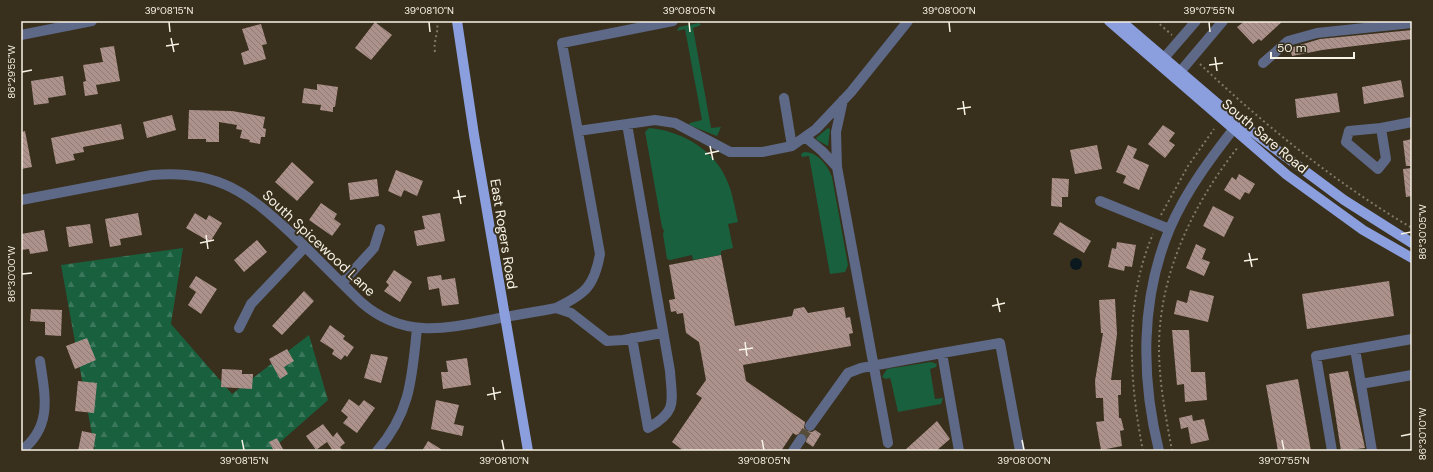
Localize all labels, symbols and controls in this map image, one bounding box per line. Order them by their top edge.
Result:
text: 39°08'15"N [145,4,193,17]
text: 39°08'10"N [404,4,454,17]
text: 39°08'05"N [663,4,715,17]
text: 39°08'00"N [922,4,976,17]
text: 39°07'55"N [1184,4,1234,17]
scale bar [1271,34,1354,60]
text: 50 m [1277,40,1306,56]
text: 86°29'55"W [5,45,18,99]
street label: South Sare Road [1218,95,1312,177]
street label: East Rogers Road [486,178,522,290]
street label: South Spicewood Lane [259,186,379,300]
text: 86°30'05"W [1416,204,1429,260]
text: 86°30'00"W [5,245,18,302]
text: 86°30'10"W [1416,407,1429,460]
text: 39°08'15"N [220,454,268,467]
text: 39°08'10"N [479,454,529,467]
text: 39°08'05"N [738,454,790,467]
text: 39°08'00"N [997,454,1051,467]
text: 39°07'55"N [1259,454,1309,467]

